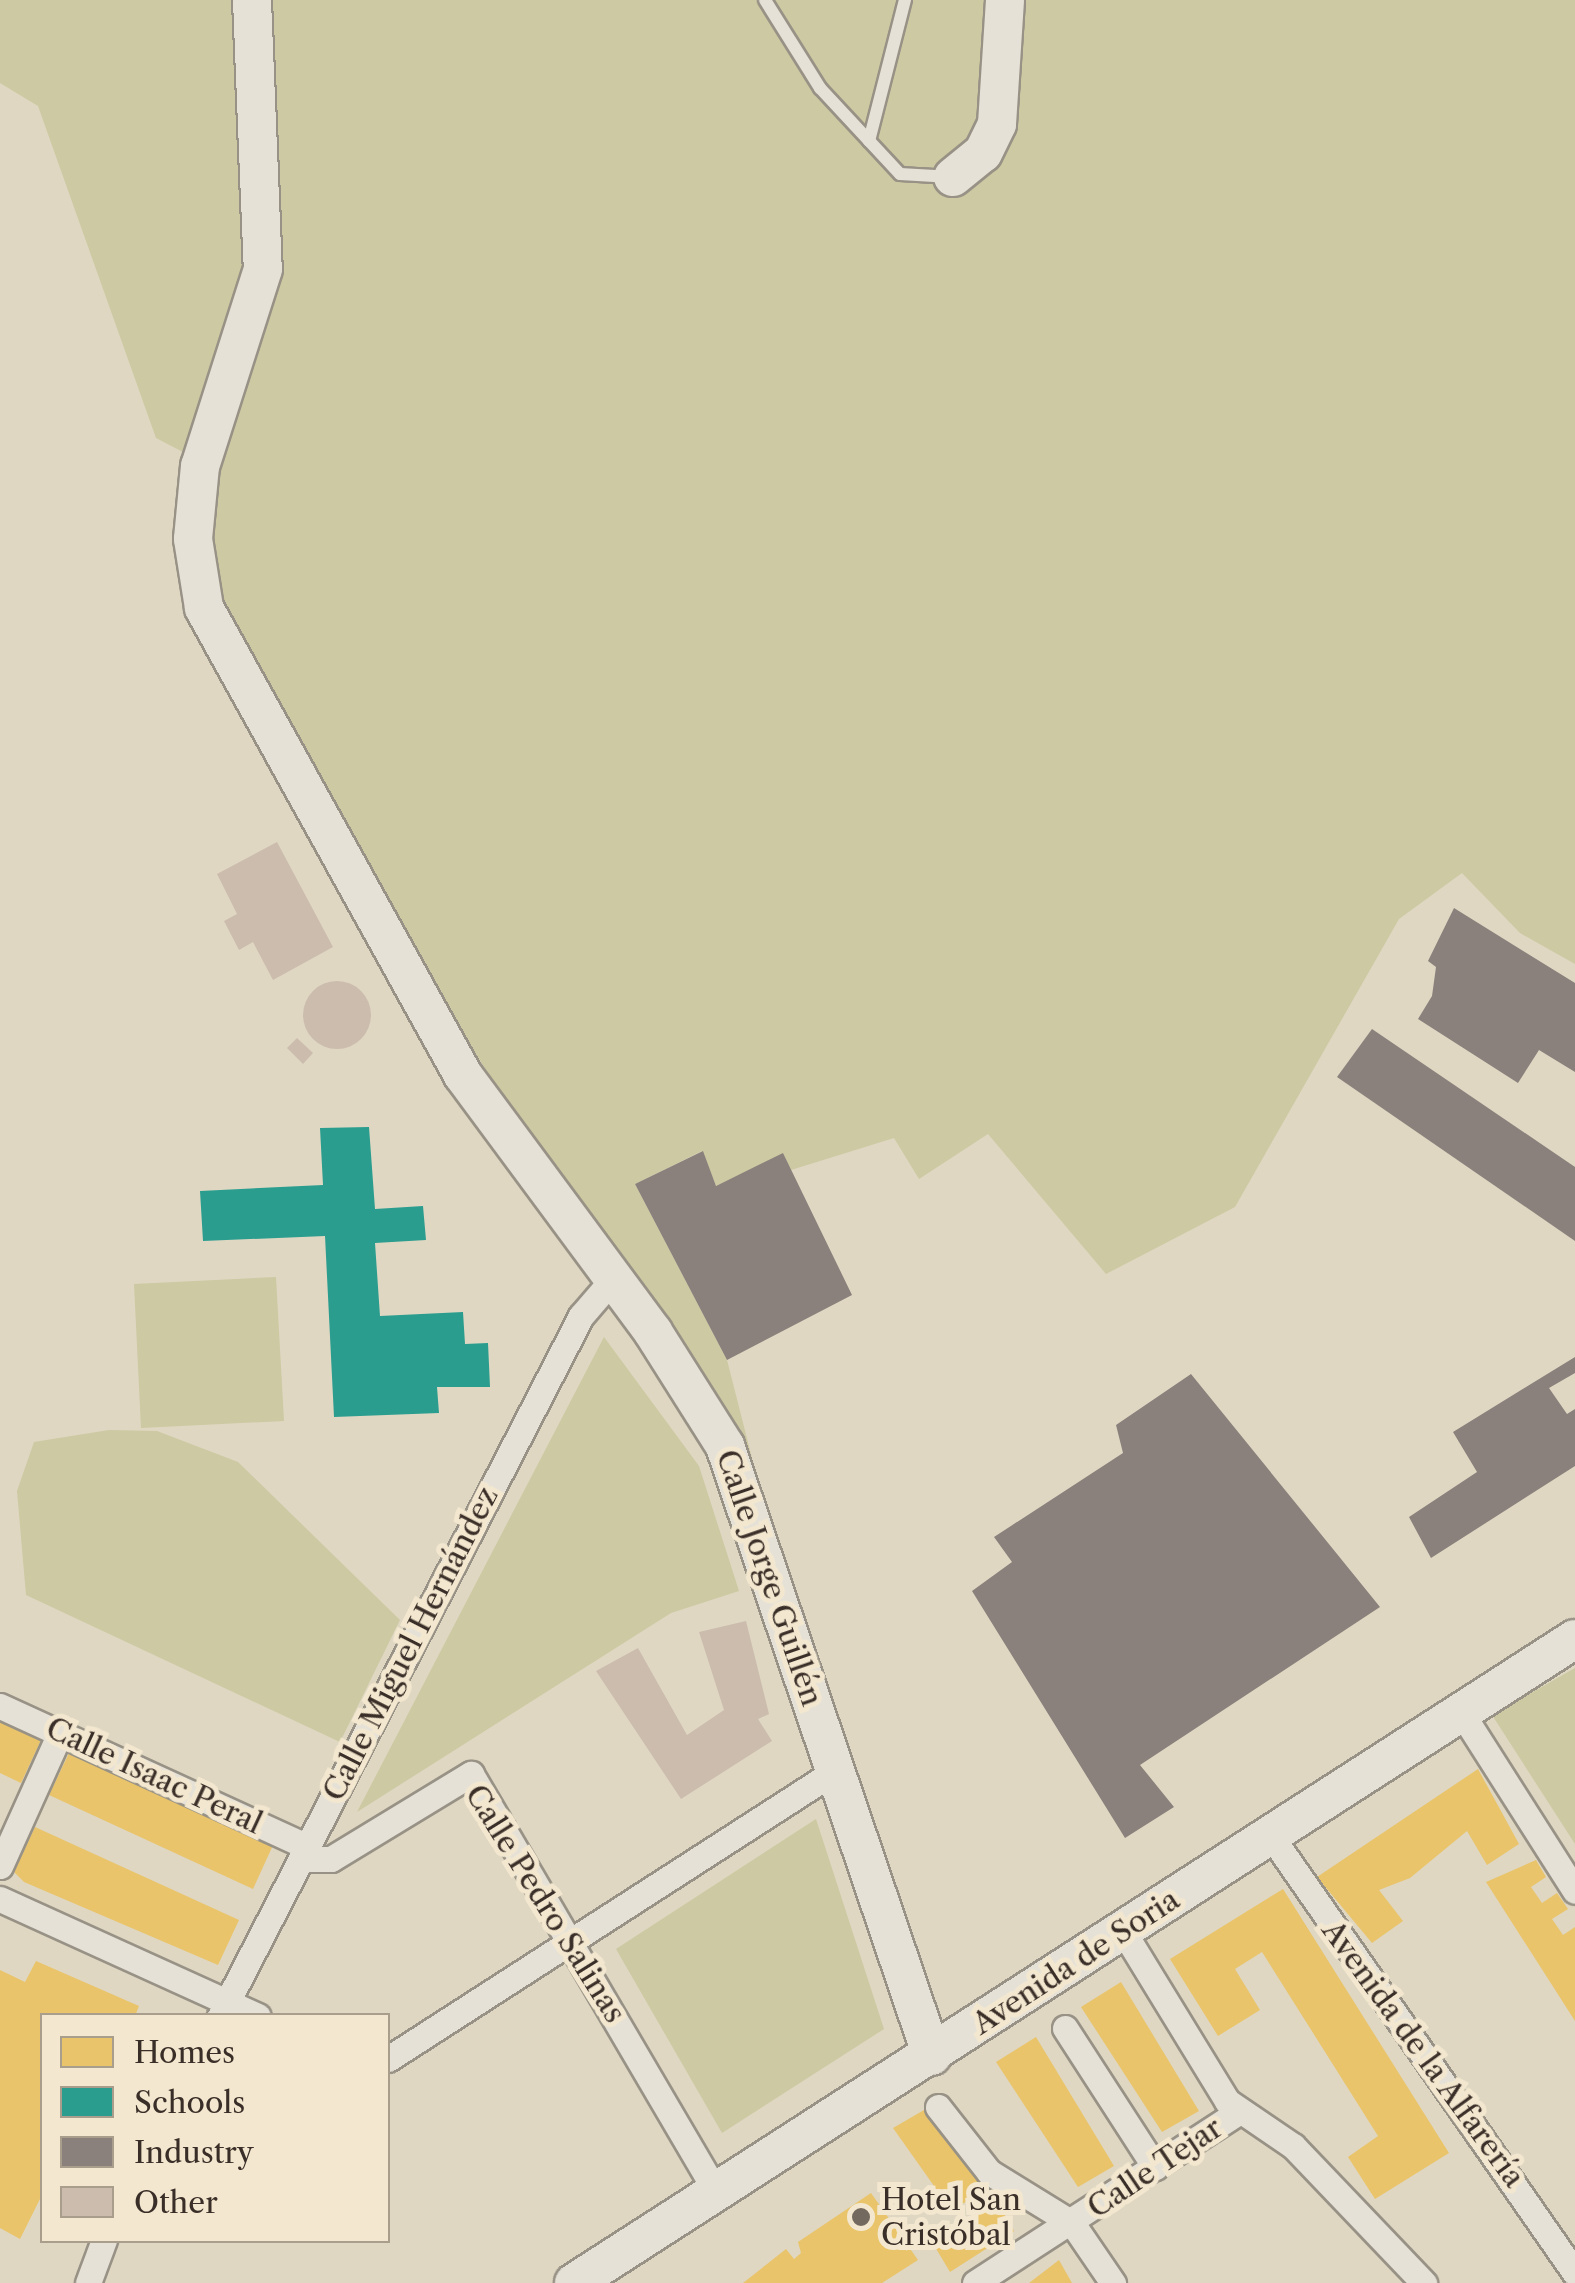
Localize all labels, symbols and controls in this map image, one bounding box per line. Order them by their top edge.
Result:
street label: Calle Jorge Guillén [708,1445,830,1711]
street label: Calle Miguel Hernández [316,1481,506,1807]
street label: Calle Isaac Peral [40,1710,268,1842]
street label: Calle Pedro Salinas [457,1778,633,2030]
street label: Avenida de Soria [966,1882,1186,2042]
street label: Avenida de la Alfarería [1314,1913,1532,2195]
legend [40,2013,390,2243]
text: Homes [134,2034,235,2071]
text: Schools [134,2084,245,2121]
street label: Calle Tejar [1081,2110,1229,2226]
text: Industry [134,2134,254,2171]
place label: Hotel San Cristóbal [881,2182,1021,2252]
text: Other [134,2184,218,2221]
marker: Hotel San Cristóbal [850,2206,872,2228]

